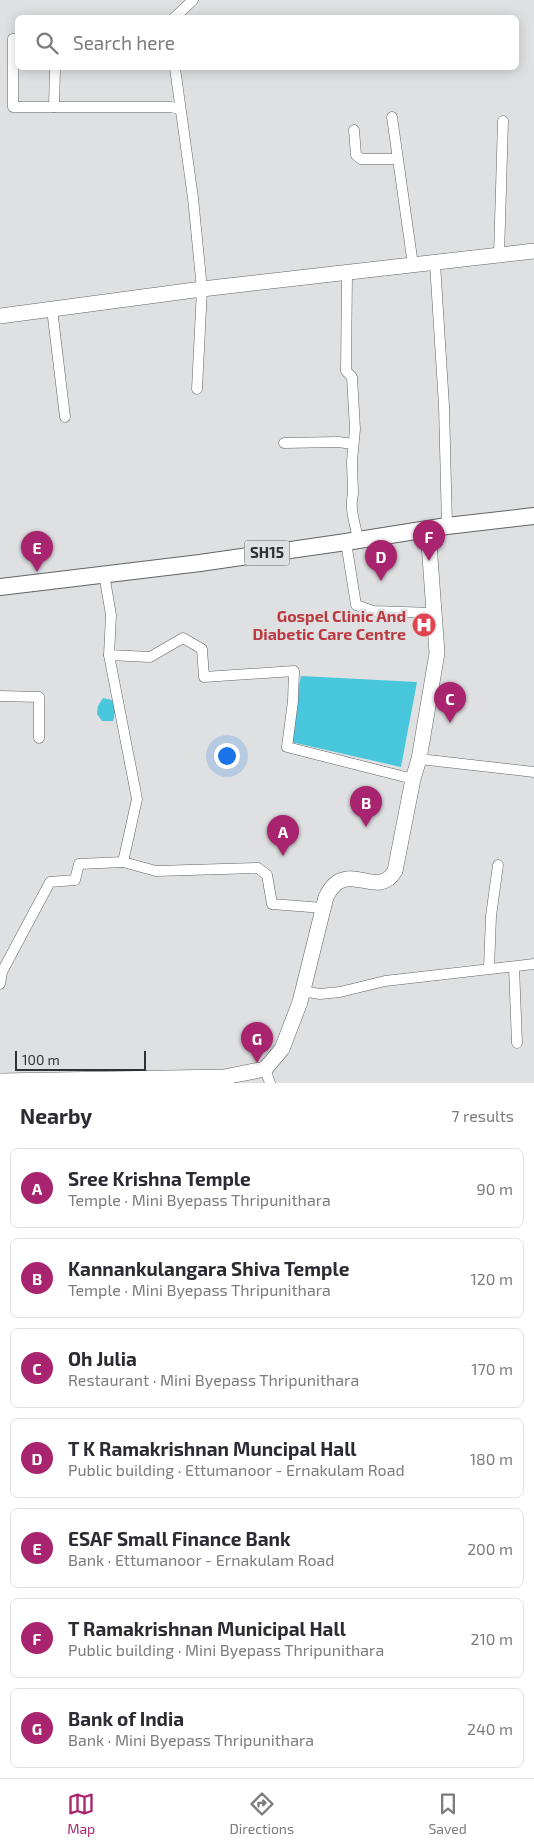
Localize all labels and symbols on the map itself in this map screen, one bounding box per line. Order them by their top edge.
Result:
pin: F [413,520,445,561]
pin: E [21,531,53,572]
road number: SH15 [244,540,290,566]
pin: D [365,540,397,581]
place label: Gospel Clinic And Diabetic Care Centre [252,606,406,643]
hospital icon: Gospel Clinic And Diabetic Care Centre [411,612,437,638]
pin: C [434,682,466,723]
your location [214,743,240,769]
pin: B [350,786,382,827]
pin: A [267,815,299,856]
pin: G [241,1022,273,1063]
scale bar [15,1048,146,1071]

